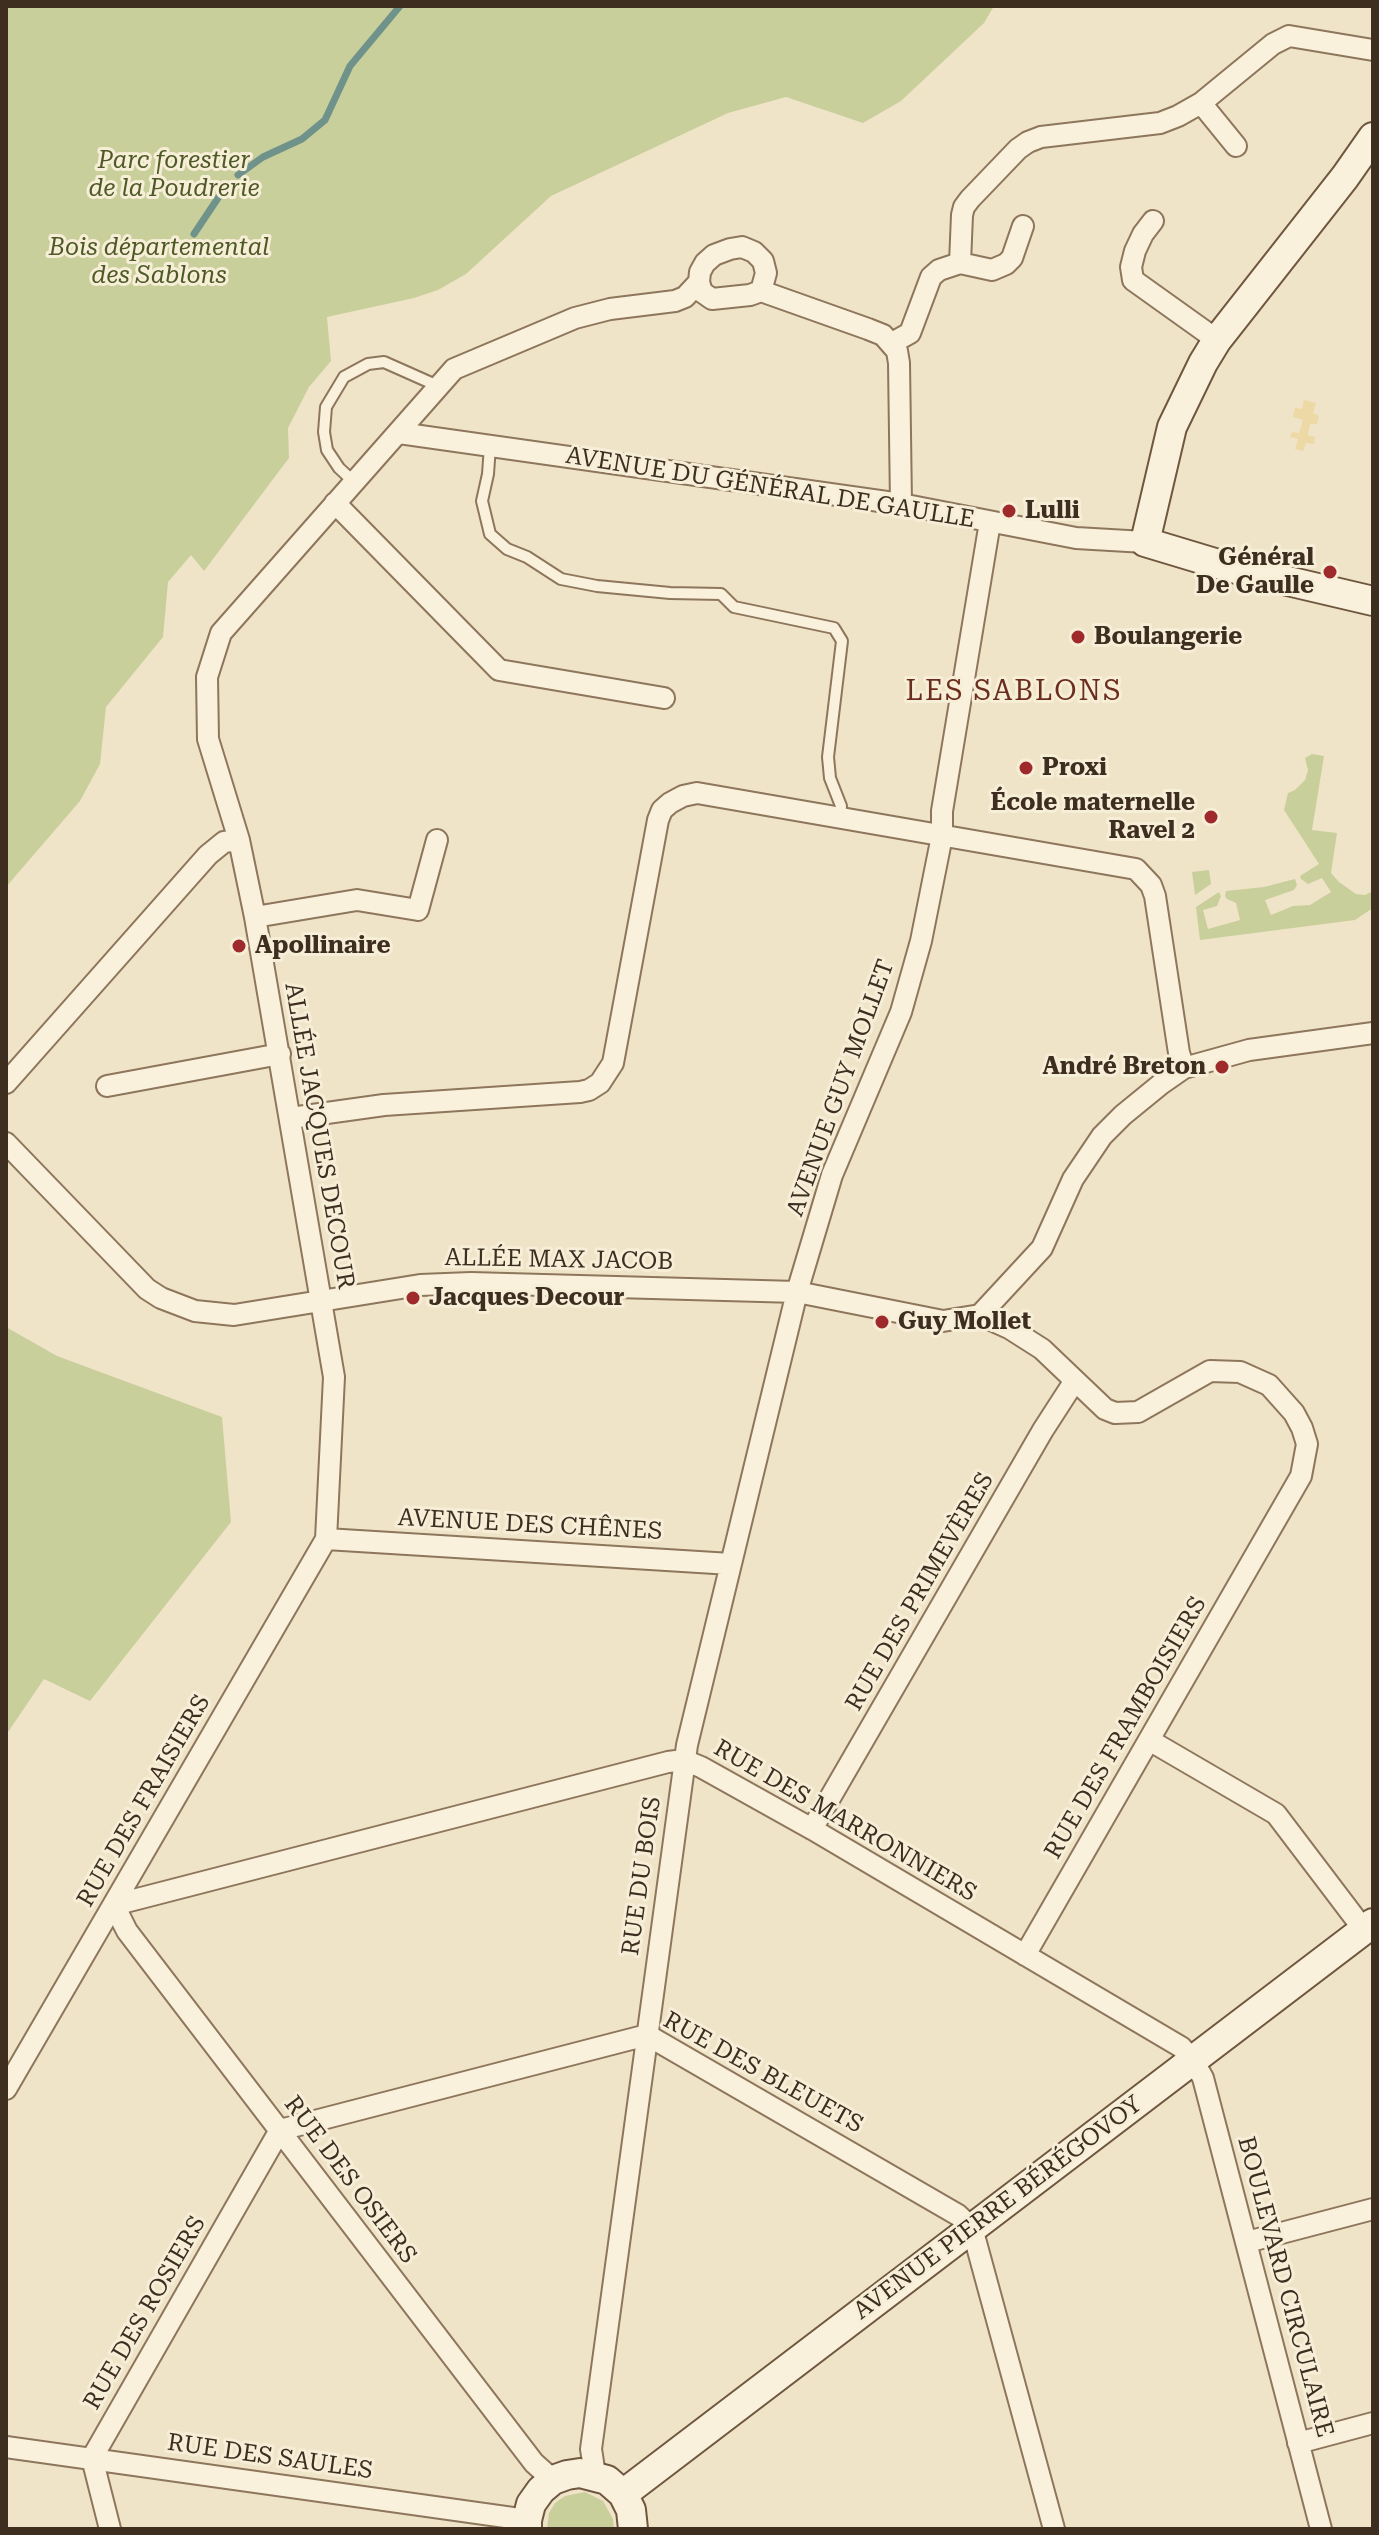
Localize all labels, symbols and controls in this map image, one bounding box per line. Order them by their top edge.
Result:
park label: Parc forestier de la Poudrerie [88,147,260,203]
park label: Bois départemental des Sablons [49,234,269,290]
street label: AVENUE DU GÉNÉRAL DE GAULLE [563,441,977,535]
place label: Lulli [1025,497,1080,525]
marker: Lulli [1000,502,1018,520]
place label: Général De Gaulle [1196,544,1314,600]
marker: Général De Gaulle [1321,563,1339,581]
place label: Boulangerie [1094,623,1242,651]
marker: Boulangerie [1069,628,1087,646]
district label: LES SABLONS [906,675,1122,709]
place label: Proxi [1042,754,1107,782]
marker: Proxi [1017,759,1035,777]
place label: École maternelle Ravel 2 [990,789,1195,845]
marker: École maternelle Ravel 2 [1202,808,1220,826]
place label: Apollinaire [255,932,391,960]
marker: Apollinaire [230,937,248,955]
street label: AVENUE GUY MOLLET [781,956,901,1220]
street label: ALLÉE JACQUES DECOUR [278,981,360,1291]
place label: André Breton [1042,1053,1206,1081]
marker: André Breton [1213,1058,1231,1076]
street label: ALLÉE MAX JACOB [444,1244,674,1276]
place label: Jacques Decour [429,1284,624,1312]
marker: Jacques Decour [404,1289,422,1307]
place label: Guy Mollet [898,1308,1031,1336]
marker: Guy Mollet [873,1313,891,1331]
street label: RUE DES PRIMEVÈRES [840,1468,1000,1716]
street label: AVENUE DES CHÊNES [397,1504,663,1546]
street label: RUE DES FRAMBOISIERS [1039,1592,1213,1864]
street label: RUE DES FRAISIERS [71,1690,217,1912]
street label: RUE DES MARRONNIERS [709,1734,981,1908]
street label: RUE DU BOIS [617,1795,667,1957]
street label: RUE DES BLEUETS [658,2006,868,2140]
street label: AVENUE PIERRE BÉRÉGOVOY [848,2090,1148,2326]
street label: RUE DES OSIERS [278,2091,422,2269]
street label: BOULEVARD CIRCULAIRE [1231,2134,1339,2440]
street label: RUE DES ROSIERS [78,2211,212,2415]
street label: RUE DES SAULES [165,2428,375,2486]

